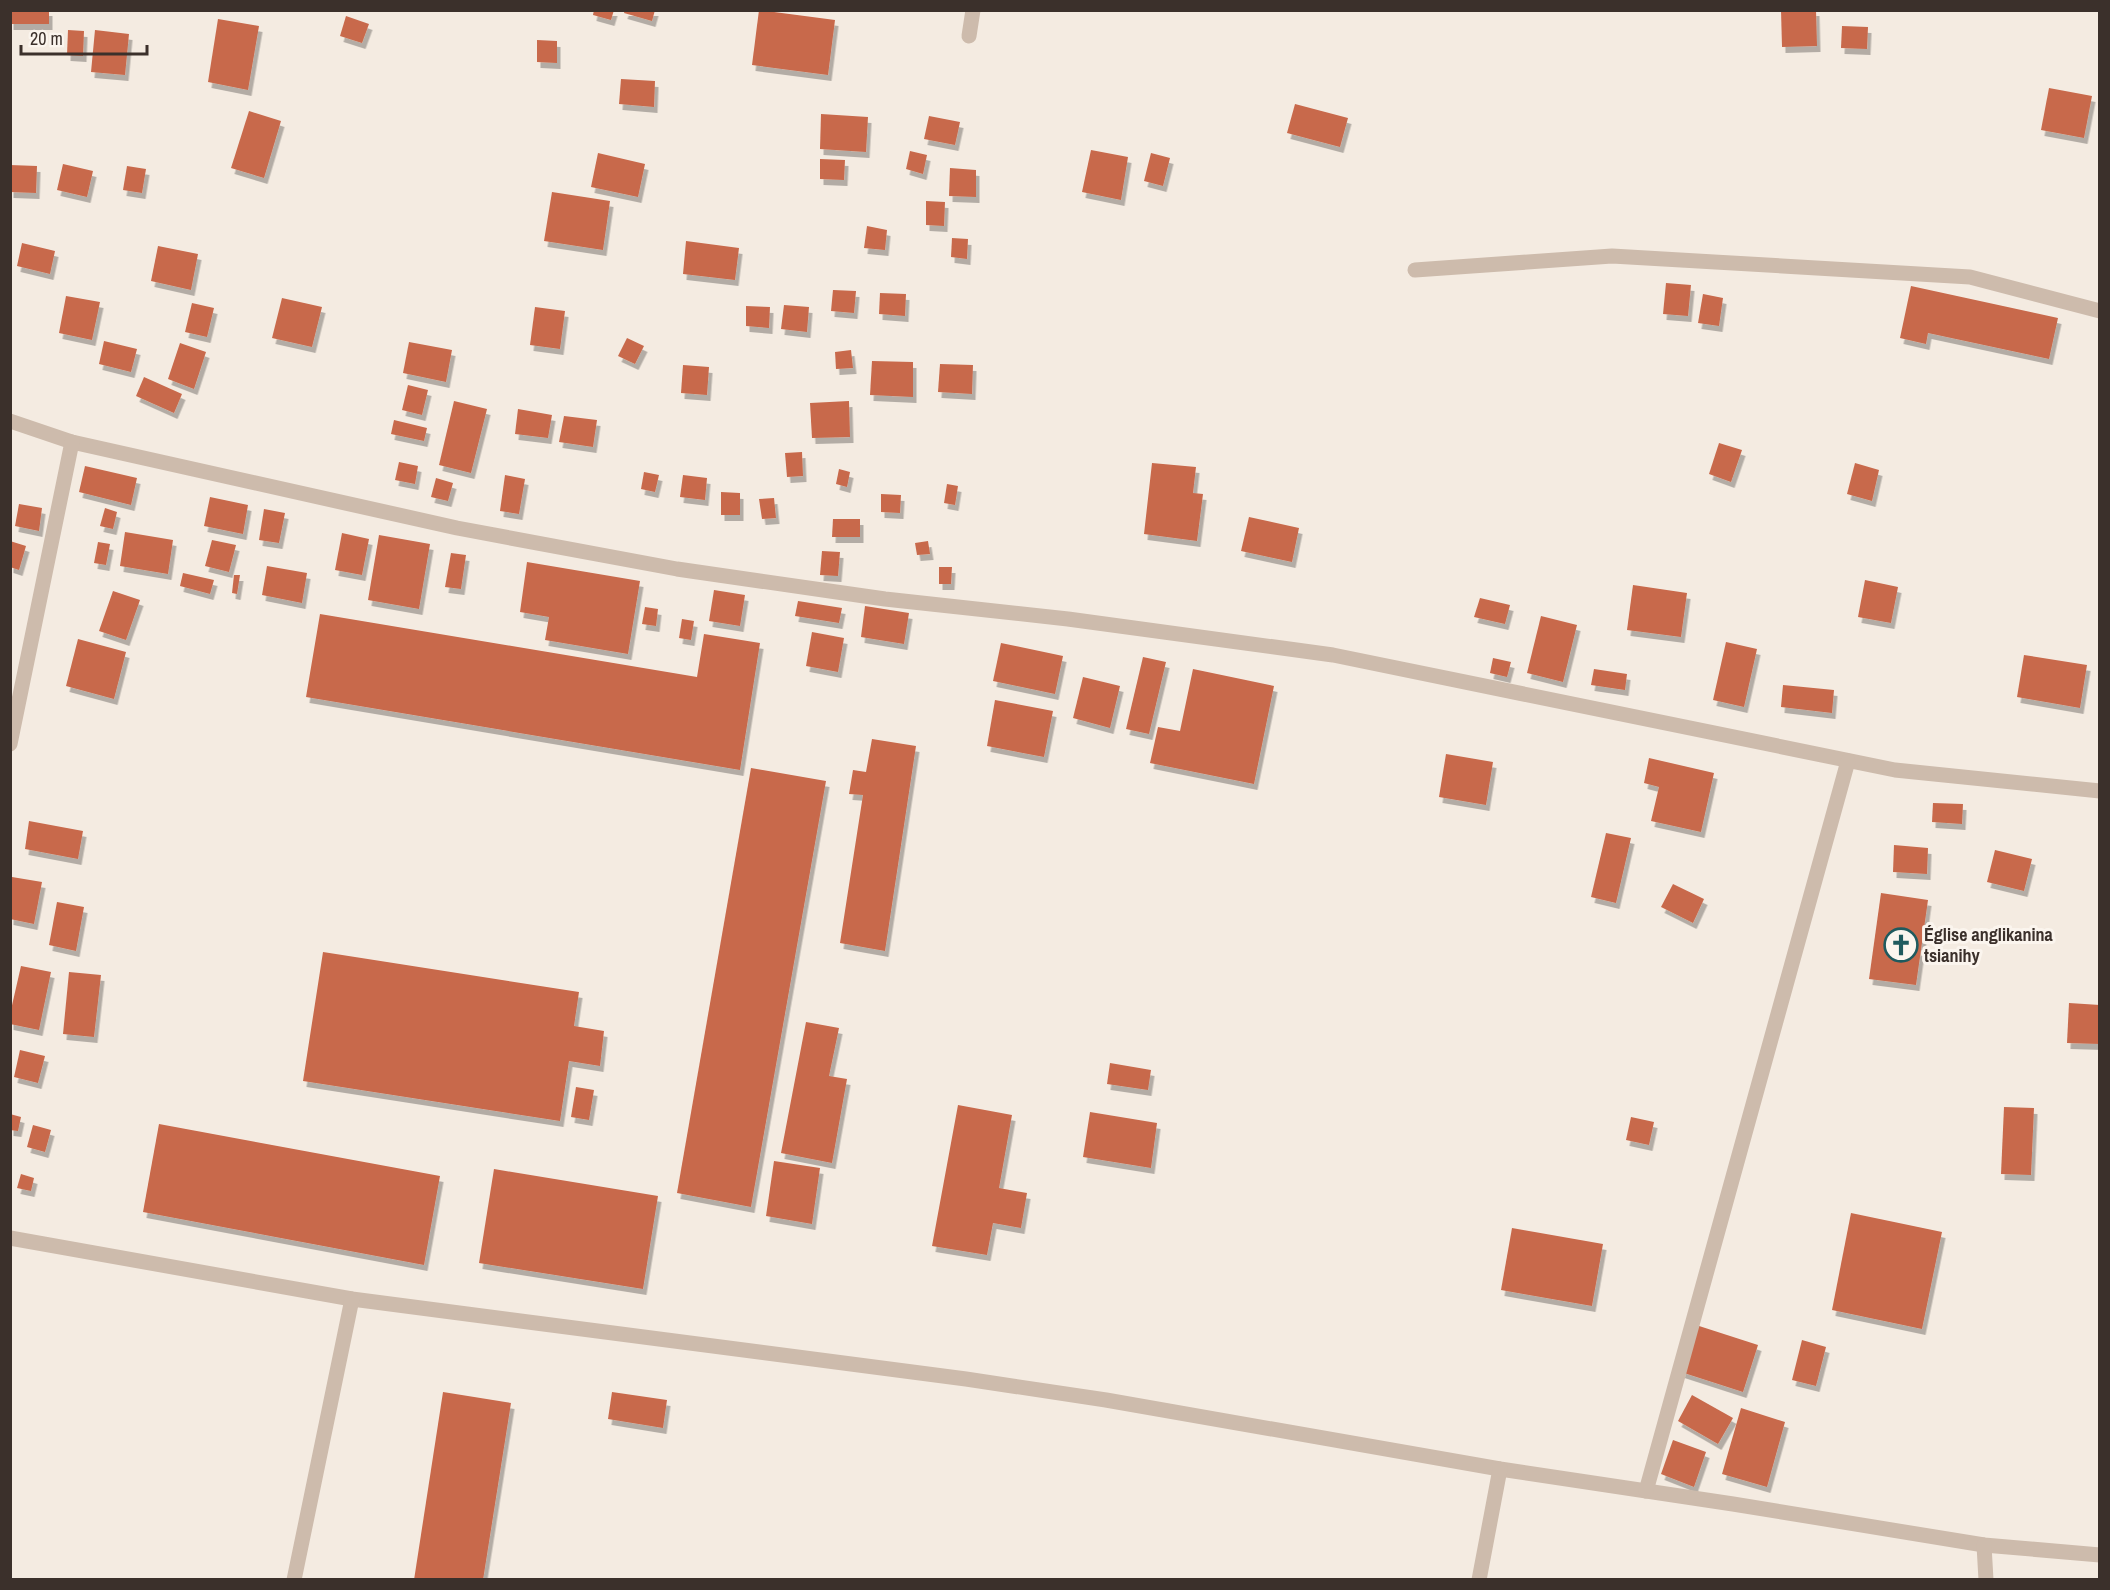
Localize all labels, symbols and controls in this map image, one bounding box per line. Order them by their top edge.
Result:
scale bar [21,18,147,56]
text: 20 m [30,26,63,51]
place label: Église anglikanina tsianihy [1924,922,2054,968]
church icon: Église anglikanina tsianihy [1883,927,1919,963]

